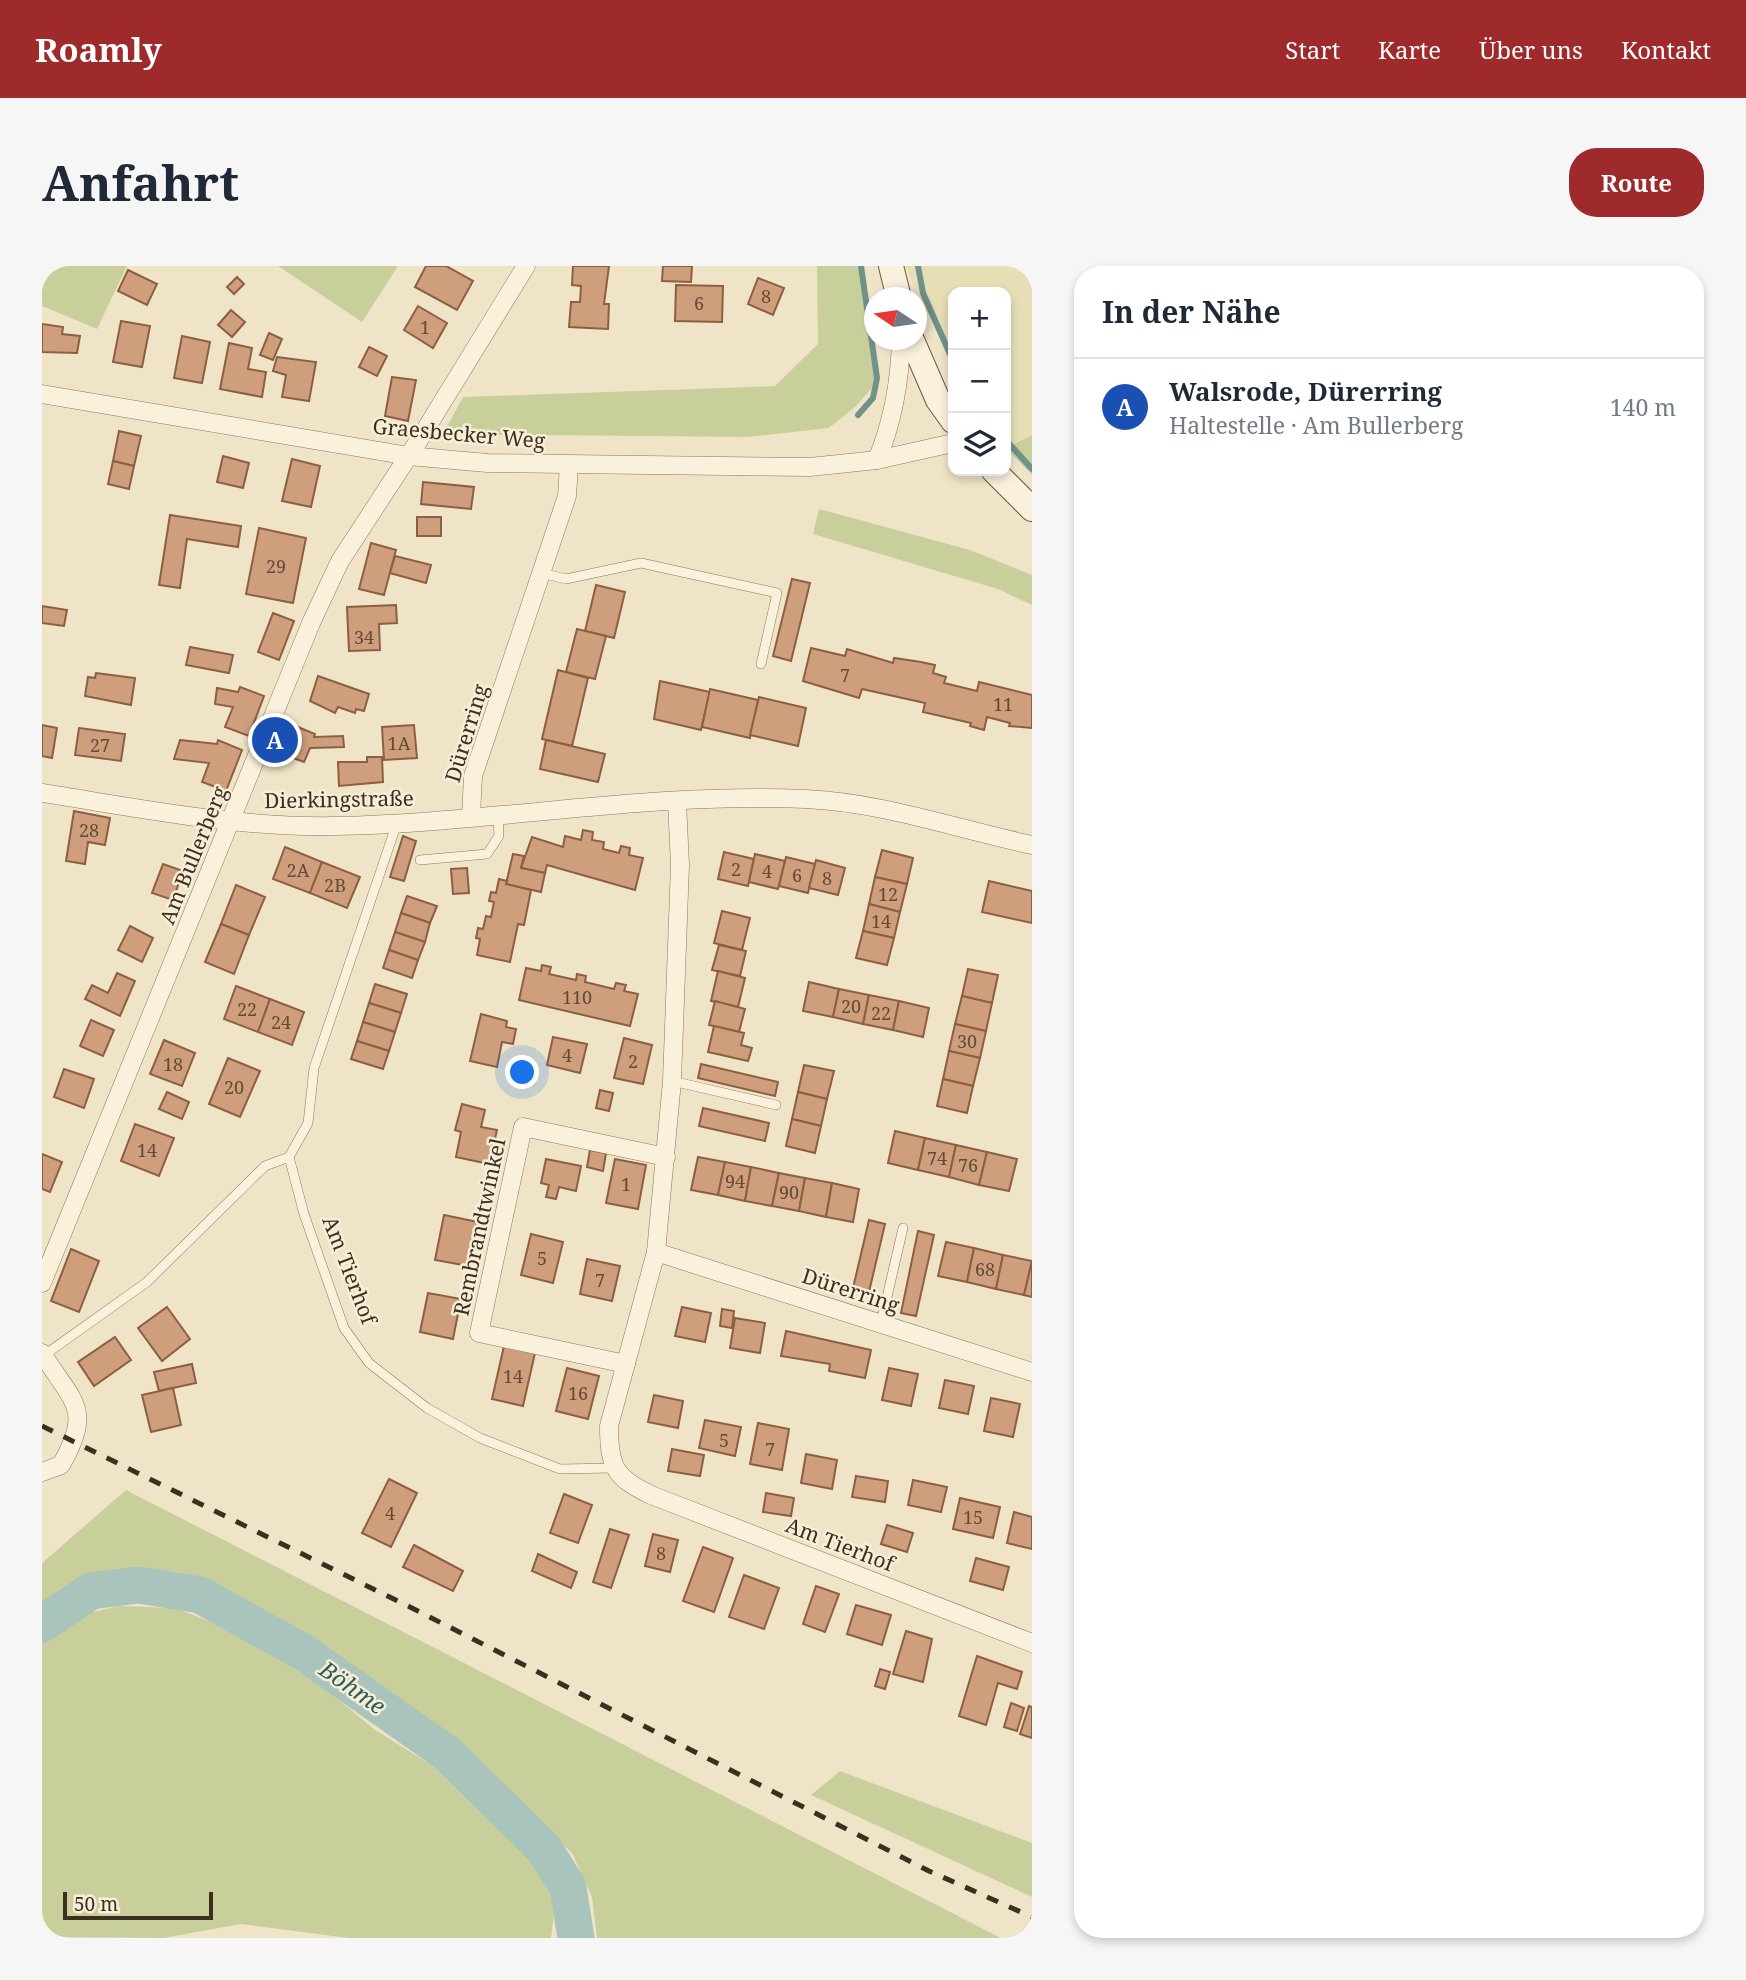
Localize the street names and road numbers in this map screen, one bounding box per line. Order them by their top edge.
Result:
street label: Graesbecker Weg [372,412,547,455]
street label: Dürerring [438,680,494,785]
street label: Am Bullerberg [153,781,234,928]
street label: Dierkingstraße [264,784,414,814]
street label: Rembrandtwinkel [447,1135,512,1318]
street label: Am Tierhof [316,1212,384,1330]
street label: Dürerring [799,1261,904,1319]
street label: Am Tierhof [782,1510,900,1578]

